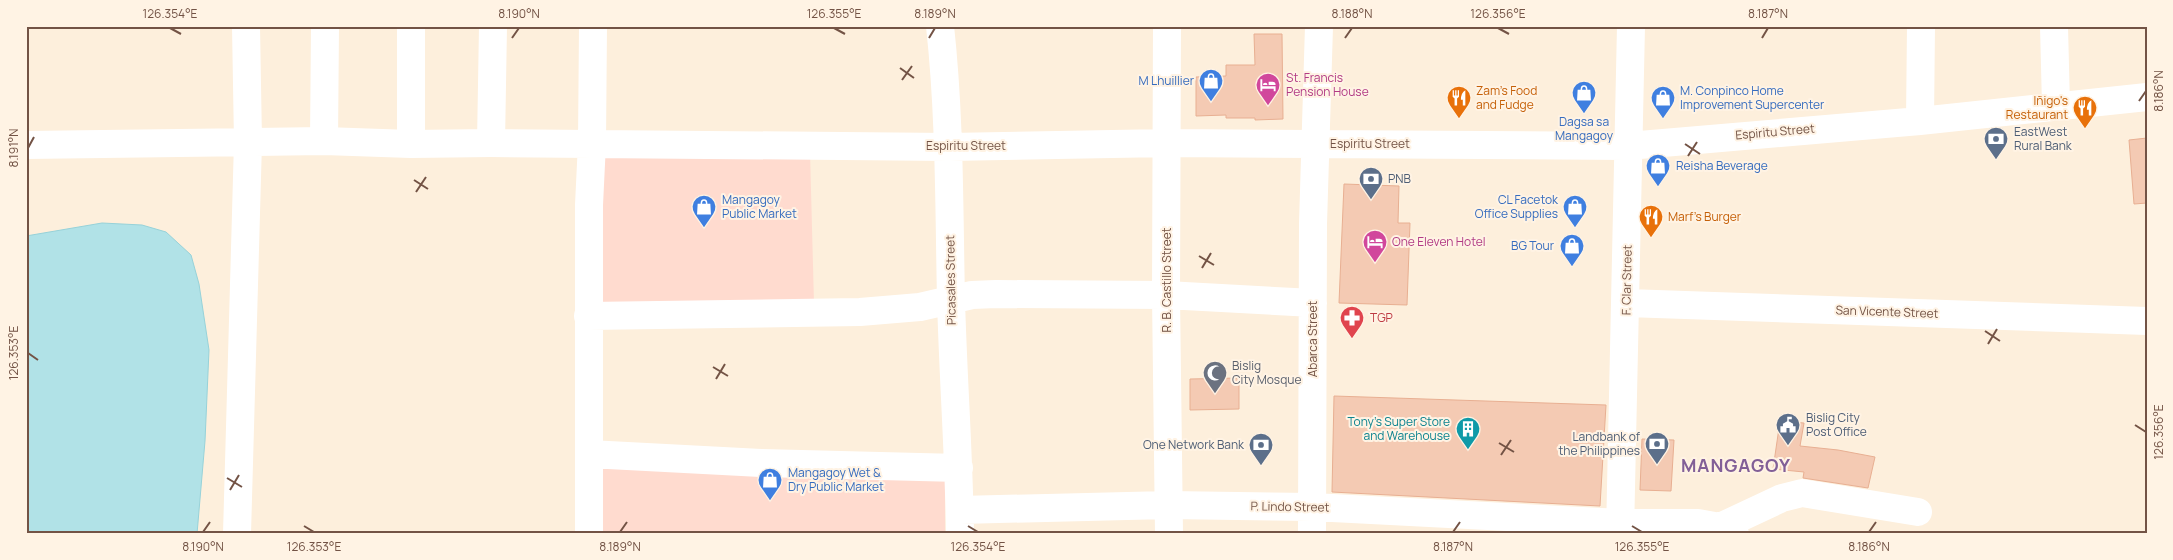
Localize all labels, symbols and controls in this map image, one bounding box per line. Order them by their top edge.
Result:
text: 126.354°E [143,5,198,22]
text: 8.190°N [498,5,540,22]
text: 126.355°E [807,5,862,22]
text: 8.189°N [914,5,956,22]
text: 8.188°N [1332,5,1372,22]
text: 126.356°E [1470,5,1526,22]
text: 8.187°N [1748,5,1788,22]
shop icon: M Lhuillier [1198,68,1224,102]
place label: St. Francis Pension House [1286,69,1369,100]
text: 8.186°N [2150,70,2167,112]
place label: M Lhuillier [1139,72,1195,89]
hotel icon: St. Francis Pension House [1255,72,1281,106]
shop icon: Dagsa sa Mangagoy [1571,80,1597,114]
place label: Zam's Food and Fudge [1476,82,1537,113]
place label: M. Conpinco Home Improvement Supercenter [1680,82,1825,113]
restaurant icon: Zam's Food and Fudge [1446,85,1472,119]
shop icon: M. Conpinco Home Improvement Supercenter [1650,85,1676,119]
place label: Iñigo's Restaurant [2006,92,2068,123]
restaurant icon: Iñigo's Restaurant [2072,95,2098,129]
place label: Dagsa sa Mangagoy [1555,113,1614,144]
street label: Espiritu Street [1734,120,1816,143]
place label: EastWest Rural Bank [2014,123,2073,154]
bank icon: EastWest Rural Bank [1983,126,2009,160]
text: 8.191°N [5,129,22,168]
street label: Espiritu Street [1330,135,1410,152]
street label: Espiritu Street [926,137,1006,154]
shop icon: Reisha Beverage [1645,153,1671,187]
place label: Reisha Beverage [1676,157,1768,174]
bank icon: PNB [1358,166,1384,200]
place label: PNB [1388,170,1411,187]
place label: Mangagoy Public Market [722,191,797,222]
place label: CL Facetok Office Supplies [1475,191,1559,222]
shop icon: Mangagoy Public Market [691,194,717,228]
shop icon: CL Facetok Office Supplies [1562,194,1588,228]
restaurant icon: Marf's Burger [1638,204,1664,238]
place label: Marf's Burger [1668,208,1742,225]
street label: R. B. Castillo Street [1158,227,1175,332]
hotel icon: One Eleven Hotel [1362,229,1388,263]
place label: One Eleven Hotel [1392,233,1486,250]
shop icon: BG Tour [1559,233,1585,267]
street label: Picasales Street [941,235,960,325]
place label: BG Tour [1511,237,1555,254]
street label: F. Clar Street [1617,245,1636,315]
street label: Abarca Street [1304,301,1321,377]
street label: San Vicente Street [1835,301,1939,322]
pharmacy icon: TGP [1339,305,1365,339]
place label: TGP [1370,309,1393,326]
text: 126.353°E [5,326,22,380]
place label: Bislig City Mosque [1232,357,1301,388]
mosque icon: Bislig City Mosque [1202,360,1228,394]
text: 126.356°E [2150,404,2167,460]
place label: Bislig City Post Office [1806,409,1867,440]
public building icon: Bislig City Post Office [1775,412,1801,446]
place label: Tony's Super Store and Warehouse [1347,413,1450,444]
building icon: Tony's Super Store and Warehouse [1455,416,1481,450]
place label: Landbank of the Philippines [1558,428,1641,459]
bank icon: Landbank of the Philippines [1644,431,1670,465]
bank icon: One Network Bank [1248,432,1274,466]
place label: One Network Bank [1143,436,1245,453]
district label: MANGAGOY [1681,453,1791,477]
place label: Mangagoy Wet & Dry Public Market [788,464,884,495]
shop icon: Mangagoy Wet & Dry Public Market [757,467,783,501]
street label: P. Lindo Street [1251,497,1330,516]
text: 8.190°N [182,538,224,555]
text: 126.353°E [287,538,341,555]
text: 8.189°N [599,538,641,555]
text: 126.354°E [951,538,1006,555]
text: 8.187°N [1433,538,1473,555]
text: 126.355°E [1615,538,1670,555]
text: 8.186°N [1848,538,1890,555]

